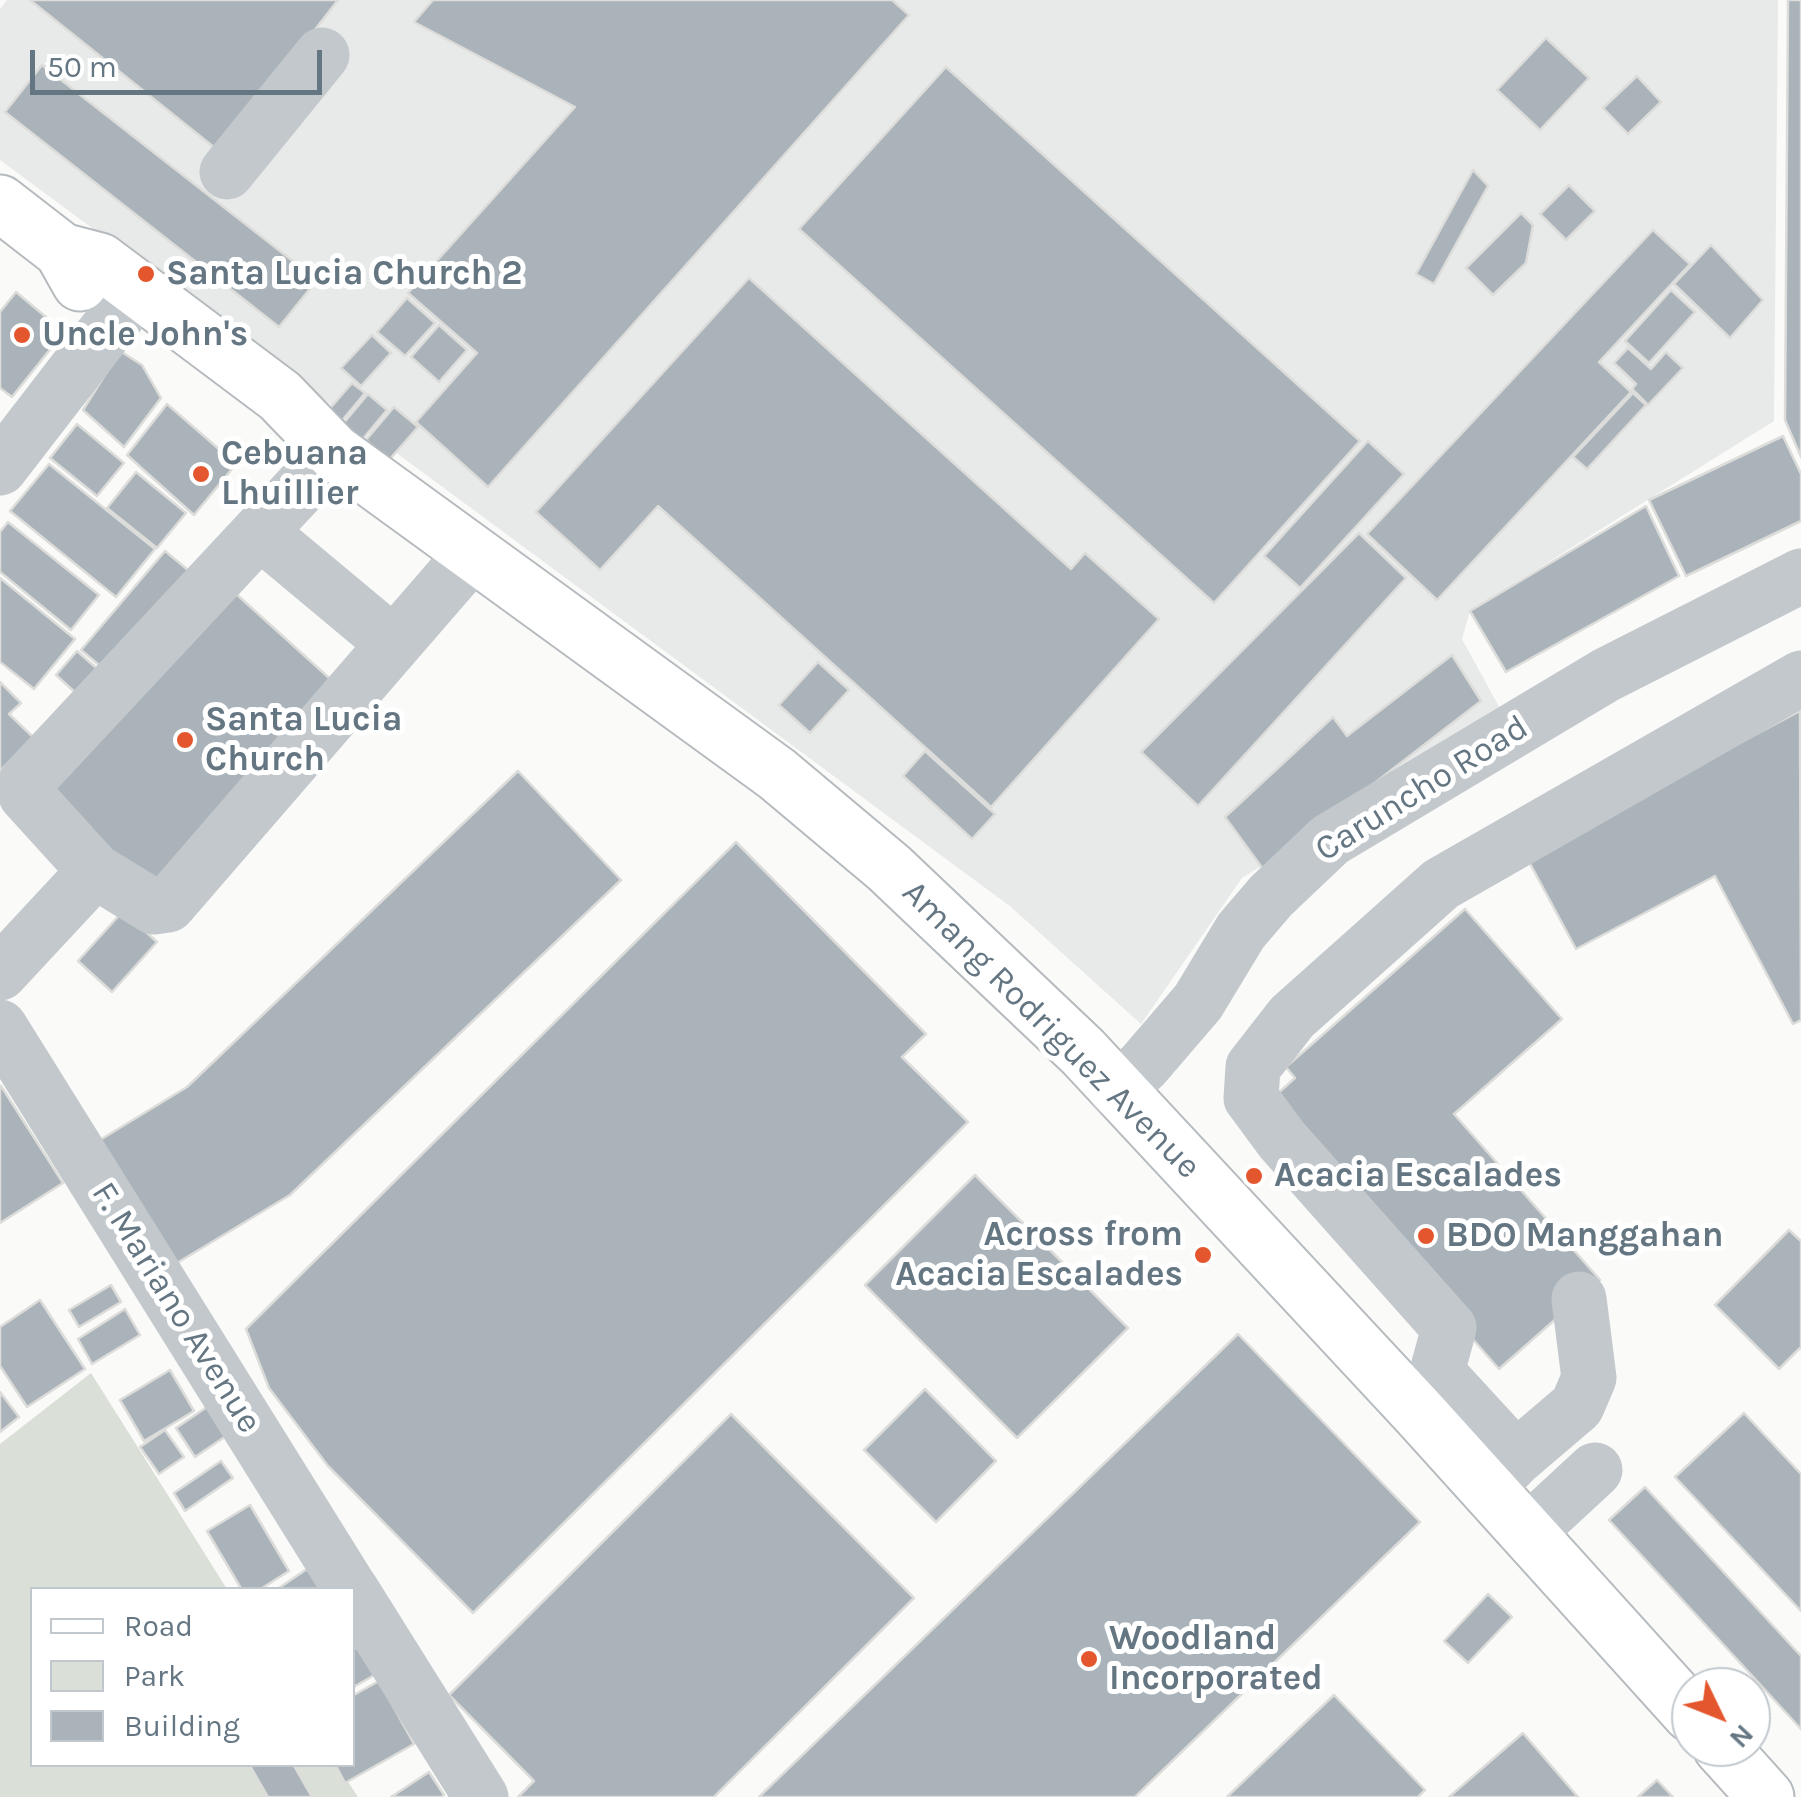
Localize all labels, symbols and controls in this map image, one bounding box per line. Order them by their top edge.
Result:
scale bar [35,30,328,92]
text: 50 m [47,49,117,85]
place label: Santa Lucia Church 2 [166,253,522,295]
marker: Santa Lucia Church 2 [135,263,157,285]
place label: Uncle John's [42,314,248,356]
marker: Uncle John's [11,324,33,346]
place label: Cebuana Lhuillier [221,433,368,515]
marker: Cebuana Lhuillier [190,463,212,485]
place label: Santa Lucia Church [205,699,402,781]
street label: Caruncho Road [1308,707,1536,871]
marker: Santa Lucia Church [174,729,196,751]
street label: Amang Rodriguez Avenue [893,872,1209,1188]
place label: Acacia Escalades [1274,1155,1562,1197]
marker: Acacia Escalades [1243,1165,1265,1187]
street label: F. Mariano Avenue [82,1175,270,1441]
place label: Across from Acacia Escalades [895,1214,1183,1296]
place label: BDO Manggahan [1446,1215,1724,1257]
marker: BDO Manggahan [1415,1225,1437,1247]
marker: Across from Acacia Escalades [1192,1244,1214,1266]
legend [30,1587,355,1767]
text: Road [124,1608,193,1644]
place label: Woodland Incorporated [1109,1618,1323,1700]
marker: Woodland Incorporated [1078,1648,1100,1670]
text: Park [124,1658,185,1694]
north arrow [1671,1667,1771,1767]
text: Building [124,1708,240,1744]
text: N [1723,1718,1761,1755]

